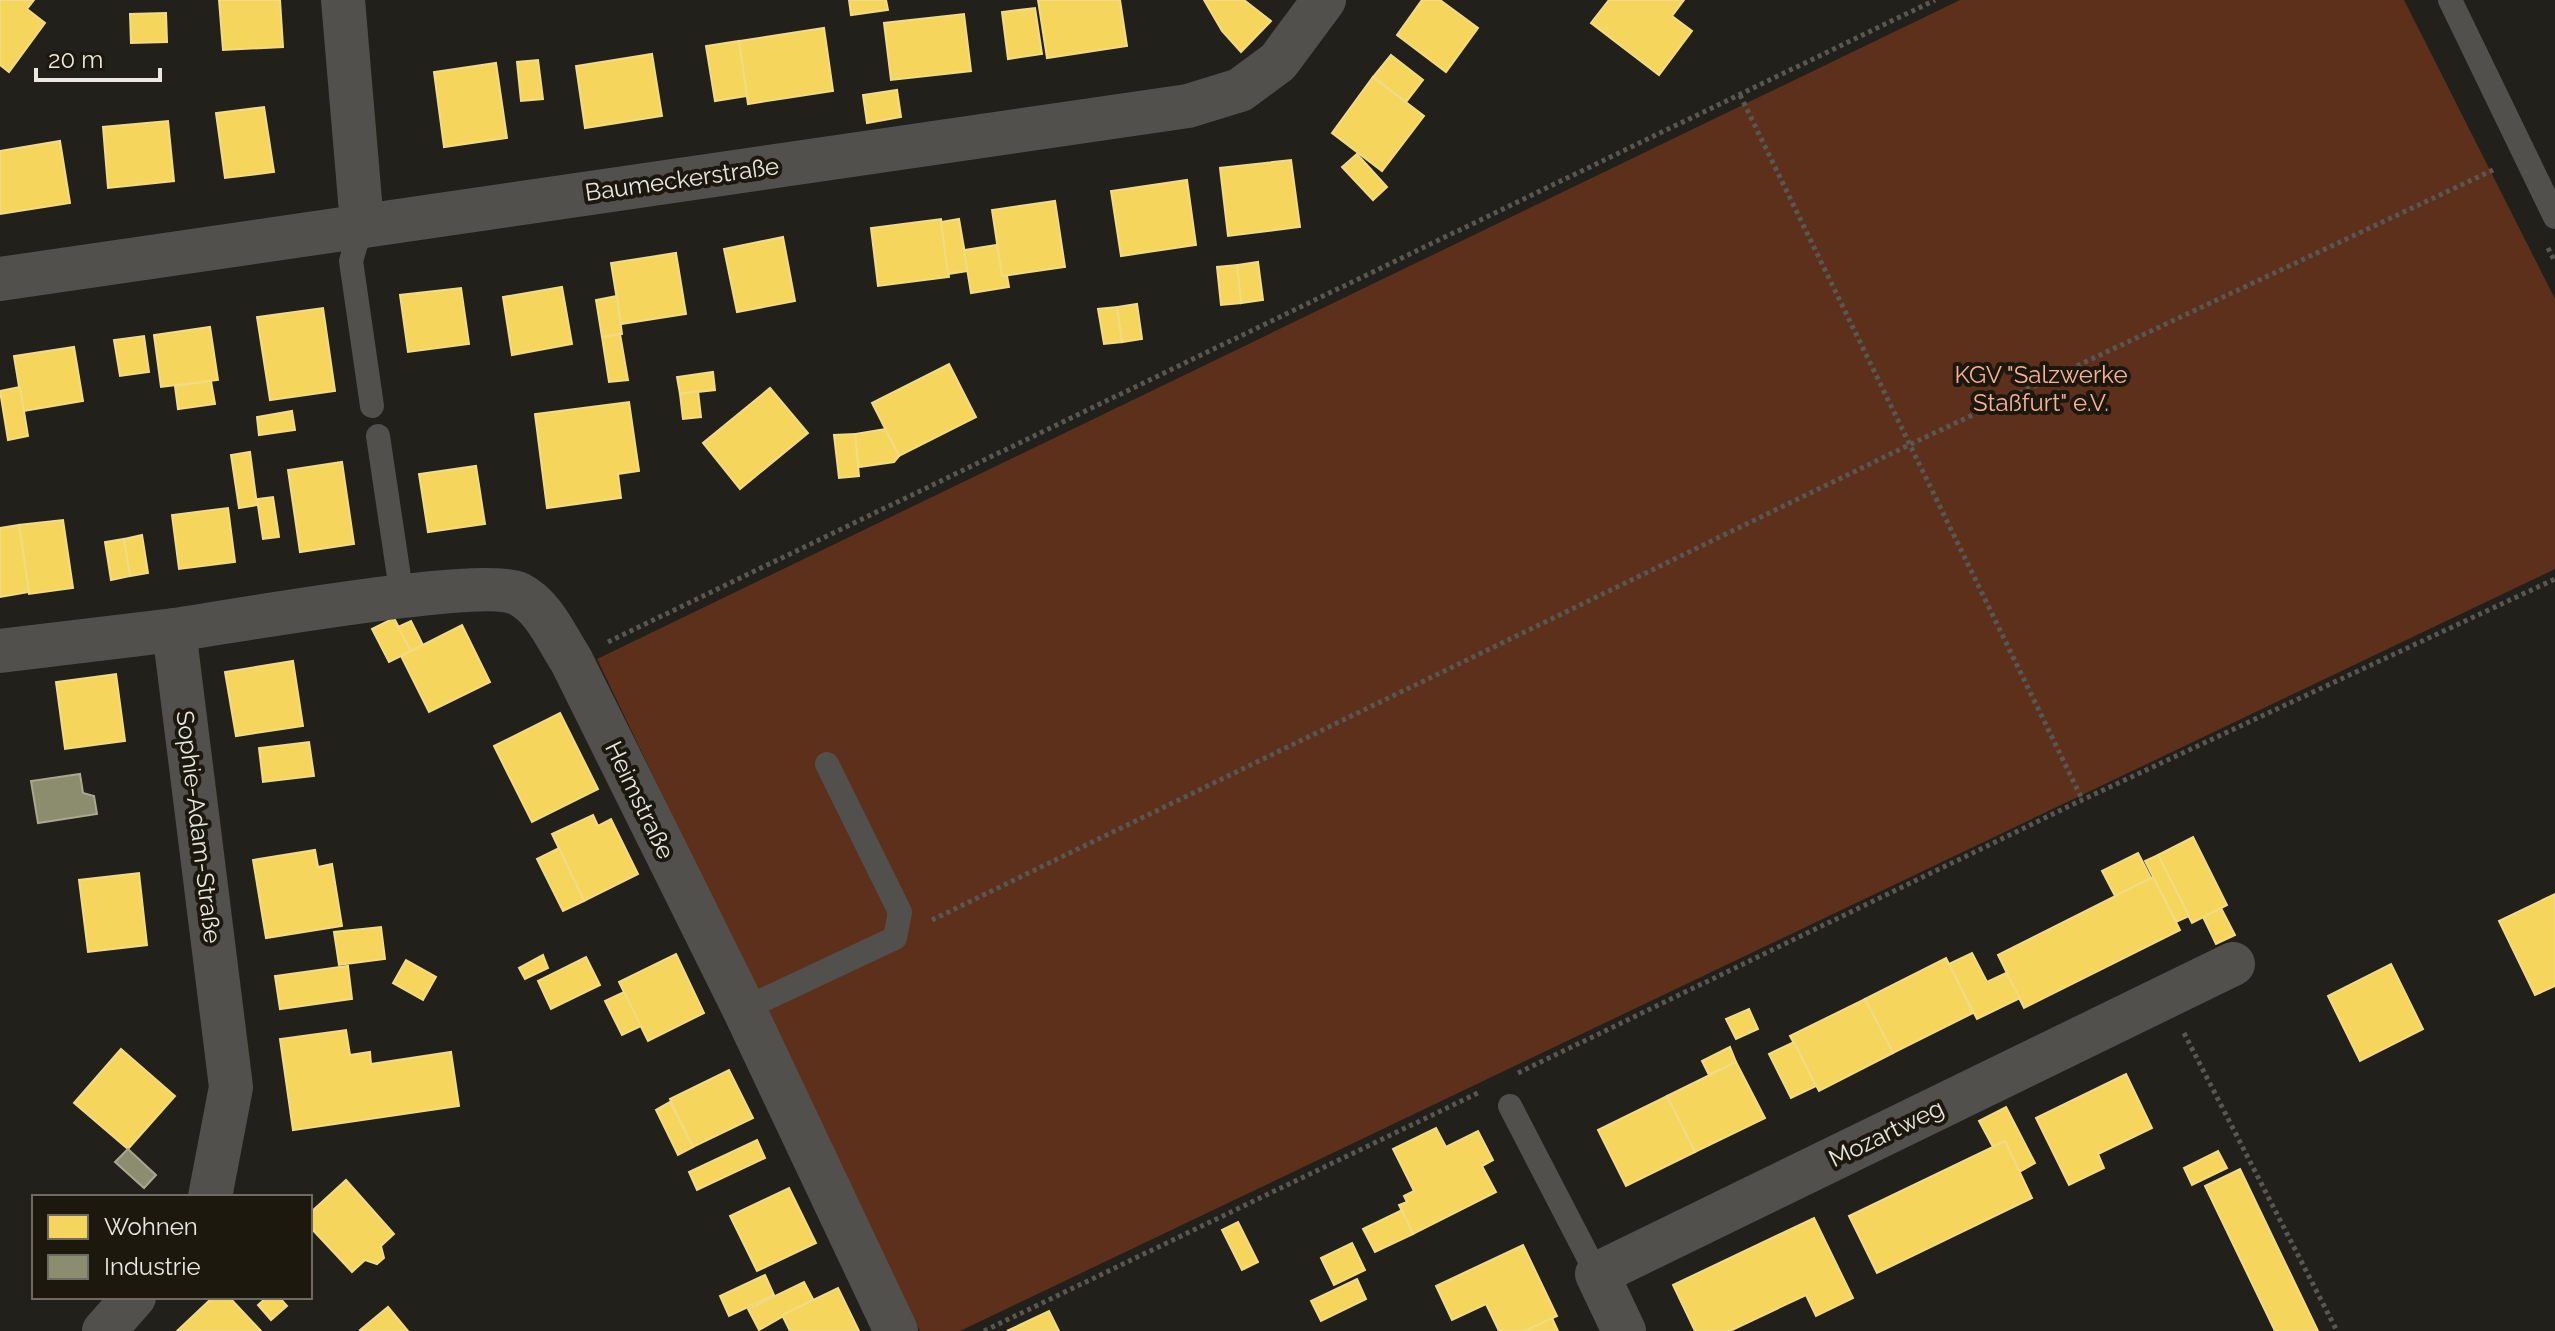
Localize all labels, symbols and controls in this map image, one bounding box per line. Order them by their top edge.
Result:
scale bar [36,32,160,82]
text: 20 m [48,45,103,74]
street label: Baumeckerstraße [583,151,781,207]
park label: KGV "Salzwerke Staßfurt" e.V. [1955,360,2127,417]
street label: Sophie-Adam-Straße [170,709,228,945]
street label: Heimstraße [599,736,681,864]
street label: Mozartweg [1824,1093,1948,1173]
legend [32,1195,312,1299]
text: Wohnen [104,1212,198,1241]
text: Industrie [104,1252,201,1281]

